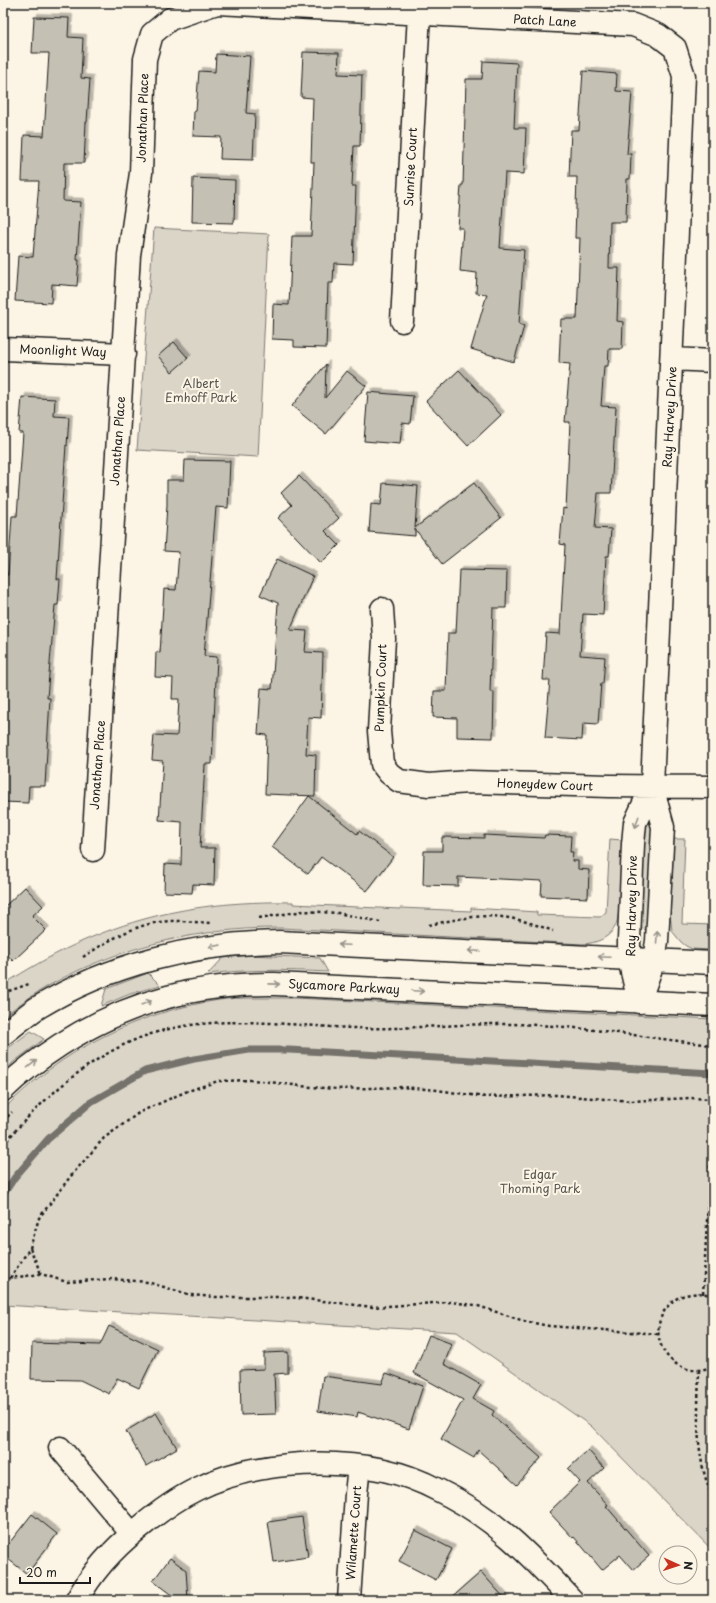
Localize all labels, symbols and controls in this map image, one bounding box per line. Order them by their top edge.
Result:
street label: Patch Lane [513,9,577,31]
street label: Jonathan Place [131,73,153,163]
street label: Sunrise Court [399,127,421,207]
street label: Moonlight Way [19,339,107,361]
street label: Ray Harvey Drive [657,366,681,468]
park label: Albert Emhoff Park [165,374,237,406]
street label: Jonathan Place [105,396,129,486]
street label: Pumpkin Court [369,644,391,732]
street label: Jonathan Place [85,720,109,810]
street label: Honeydew Court [497,773,594,795]
one-way arrow [633,816,640,829]
street label: Ray Harvey Drive [621,855,641,957]
one-way arrow [653,931,661,944]
one-way arrow [338,941,351,949]
one-way arrow [209,942,222,950]
one-way arrow [468,948,481,955]
one-way arrow [598,954,611,961]
street label: Sycamore Parkway [288,974,400,998]
one-way arrow [267,980,280,988]
one-way arrow [411,987,424,994]
one-way arrow [140,999,152,1007]
one-way arrow [27,1060,38,1069]
park label: Edgar Thoming Park [500,1165,580,1197]
street label: Wilamette Court [341,1485,365,1581]
north arrow [658,1545,698,1585]
scale bar [20,1559,90,1585]
text: N [680,1561,697,1571]
text: 20 m [26,1563,57,1581]

